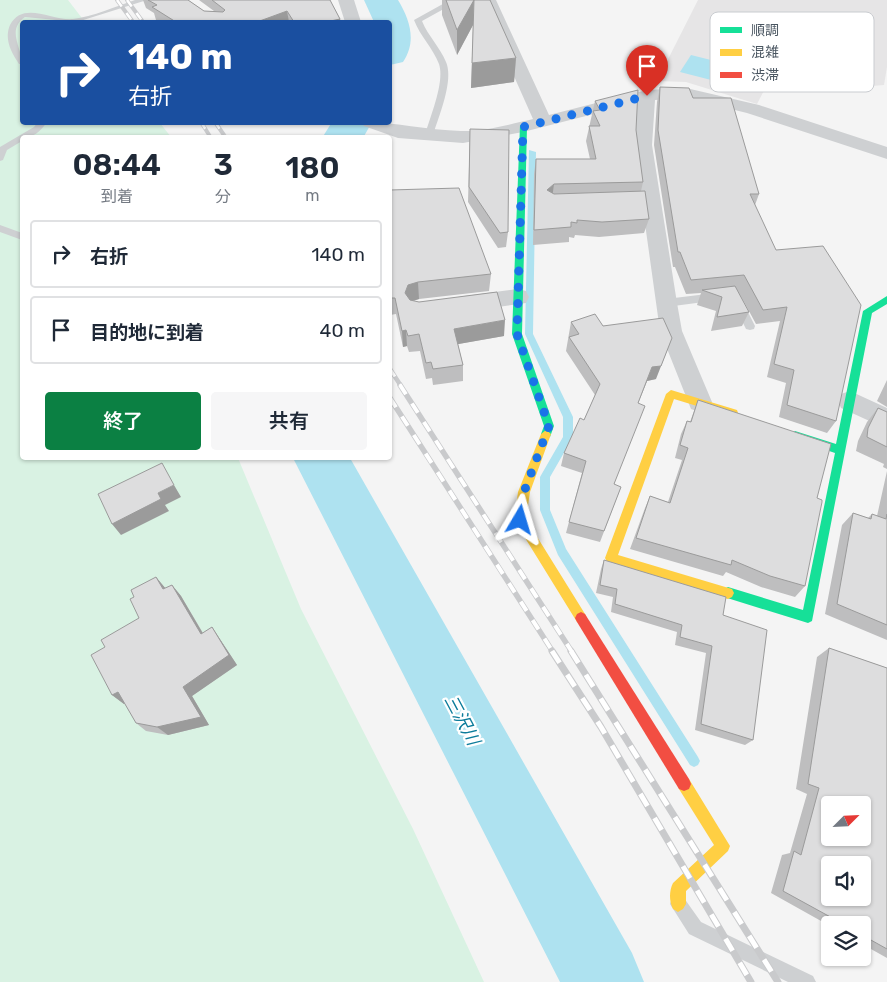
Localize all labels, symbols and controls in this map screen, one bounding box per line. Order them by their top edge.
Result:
legend [710,12,874,92]
text: 順調 [751,22,779,39]
text: 140 m [128,36,233,78]
icon: right [45,40,110,105]
text: 混雑 [751,44,779,61]
pin [626,45,668,96]
icon: arrive [633,52,661,80]
text: 渋滞 [751,67,779,84]
text: 右折 [128,83,172,110]
text: 08:44 [72,147,161,183]
text: 3 [213,147,233,183]
text: 180 [285,150,340,186]
text: m [305,186,319,205]
text: 到着 [101,187,133,206]
text: 分 [215,187,231,206]
icon: right [47,240,75,268]
text: 140 m [311,243,365,266]
text: 右折 [90,245,128,268]
icon: arrive [47,316,75,344]
text: 40 m [320,319,365,342]
text: 目的地に到着 [90,321,204,344]
button: 終了 [45,392,201,450]
button: 共有 [211,392,367,450]
position arrow [493,493,545,545]
water label: 三沢川 [440,691,485,751]
north arrow [821,796,871,846]
map controls [821,796,871,966]
button: sound [821,856,871,906]
button: layers [821,916,871,966]

